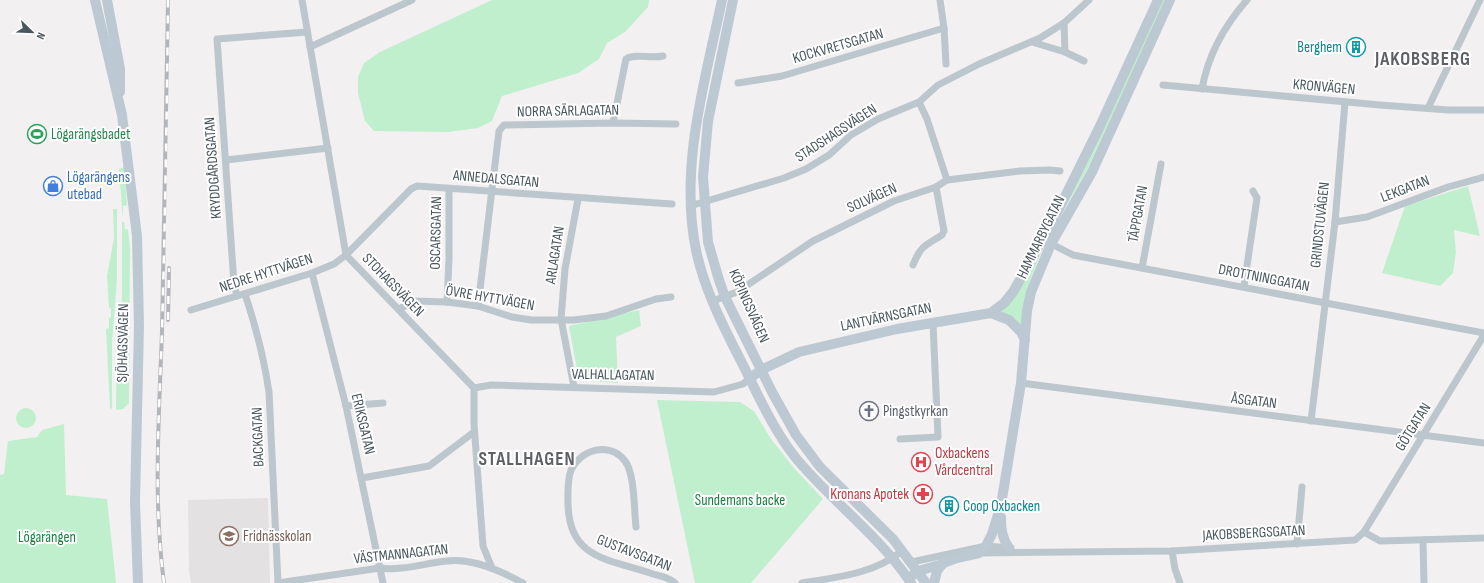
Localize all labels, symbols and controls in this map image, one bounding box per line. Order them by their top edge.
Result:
north arrow [12,12,52,52]
street label: KOCKVRETSGATAN [791,24,885,68]
text: N [34,30,48,41]
building icon: Berghem [1345,36,1367,58]
place label: Berghem [1297,38,1342,57]
district label: JAKOBSBERG [1374,48,1471,71]
street label: KRONVÄGEN [1292,75,1356,99]
street label: STADSHAGSVÄGEN [792,100,880,166]
street label: NORRA SÄRLAGATAN [517,101,619,121]
street label: KRYDDGÅRDSGATAN [200,117,226,219]
sports icon: Lögarängsbadet [26,123,48,145]
place label: Lögarängsbadet [51,125,131,144]
street label: ANNEDALSGATAN [451,166,540,192]
place label: Lögarängens utebad [67,168,130,204]
street label: LEKGATAN [1378,171,1432,207]
shop icon: Lögarängens utebad [42,175,64,197]
street label: SOLVÄGEN [844,179,900,217]
street label: GRINDSTUVÄGEN [1306,181,1334,269]
street label: TÄPPGATAN [1124,184,1152,244]
street label: HAMMARBYGATAN [1013,192,1069,282]
street label: OSCARSGATAN [426,196,446,270]
street label: ARLAGATAN [541,225,569,286]
street label: NEDRE HYTTVÄGEN [217,249,315,297]
street label: STOHAGSVÄGEN [358,249,428,321]
street label: DROTTNINGGATAN [1217,260,1311,296]
street label: KÖPINGSVÄGEN [724,266,774,346]
street label: ÖVRE HYTTVÄGEN [444,281,536,315]
street label: LANTVÄRNSGATAN [839,298,933,336]
street label: SJÖHAGSVÄGEN [113,303,133,383]
street label: VALHALLAGATAN [571,365,655,385]
street label: ÅSGATAN [1229,389,1278,413]
street label: ERIKSGATAN [347,392,379,456]
street label: GÖTGATAN [1391,399,1435,455]
church icon: Pingstkyrkan [858,400,880,422]
place label: Pingstkyrkan [883,402,948,421]
street label: BACKGATAN [247,407,269,467]
place label: Oxbackens Vårdcentral [935,444,993,480]
district label: STALLHAGEN [478,448,576,471]
hospital icon: Oxbackens Vårdcentral [910,451,932,473]
pharmacy icon: Kronans Apotek [912,483,934,505]
place label: Kronans Apotek [830,485,909,504]
park label: Sundemans backe [695,491,785,510]
building icon: Coop Oxbacken [938,495,960,517]
place label: Coop Oxbacken [963,497,1040,516]
street label: JAKOBSBERGSGATAN [1201,521,1306,545]
school or university icon: Fridnässkolan [218,525,240,547]
place label: Fridnässkolan [243,527,312,546]
park label: Lögarängen [18,528,76,547]
street label: GUSTAVSGATAN [594,530,674,576]
street label: VÄSTMANNAGATAN [353,540,449,568]

